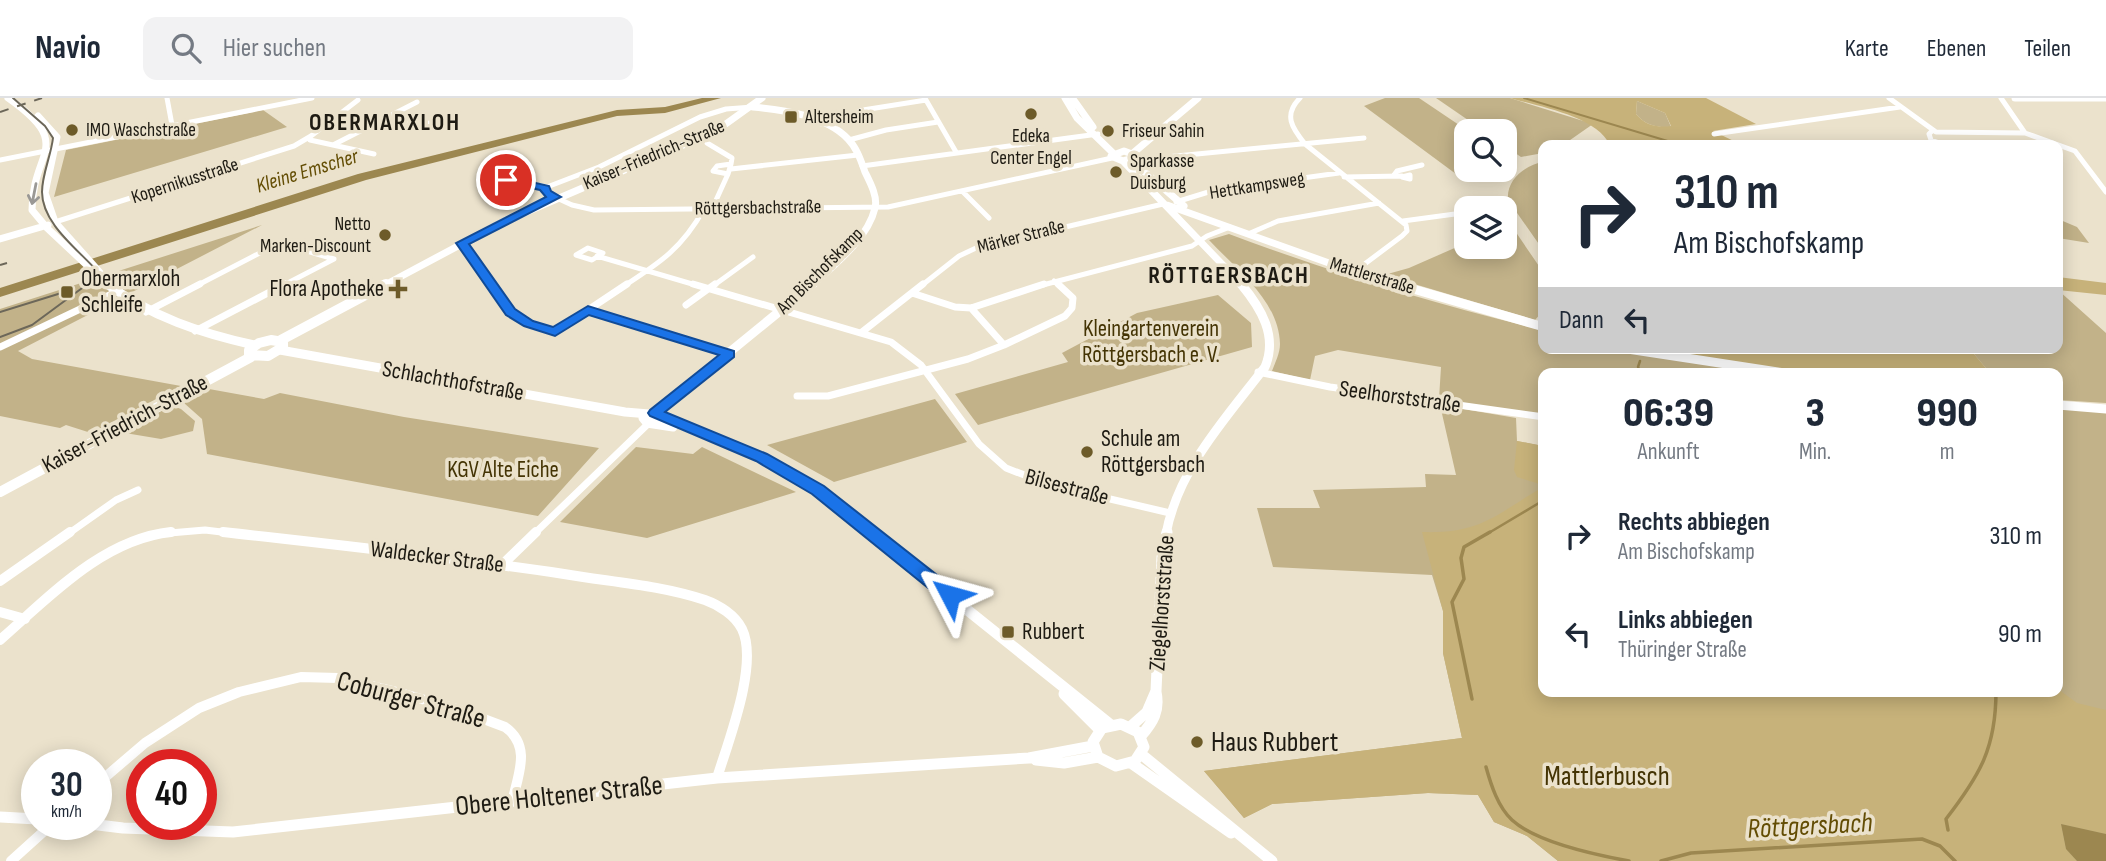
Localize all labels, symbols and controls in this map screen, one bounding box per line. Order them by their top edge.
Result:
search box [143,17,633,80]
text: Navio [35,28,101,68]
icon: search [167,29,205,67]
text: Hier suchen [223,33,326,64]
text: Karte [1845,34,1889,63]
text: Ebenen [1927,34,1986,63]
text: Teilen [2024,34,2071,63]
place label: Altersheim [804,106,874,129]
marker: Edeka Center Engel [1023,106,1039,122]
district label: OBERMARXLOH [309,108,461,137]
marker: Altersheim [783,109,799,125]
street label: Kaiser-Friedrich-Straße [580,115,728,195]
place label: IMO Waschstraße [86,119,196,142]
map controls [1454,119,1517,259]
button: search [1454,119,1517,182]
place label: Friseur Sahin [1122,120,1204,143]
marker: IMO Waschstraße [64,122,80,138]
marker: Friseur Sahin [1100,123,1116,139]
place label: Edeka Center Engel [990,125,1072,170]
water label: Kleine Emscher [253,143,362,198]
pin [476,150,536,210]
place label: Sparkasse Duisburg [1130,150,1194,195]
street label: Kopernikusstraße [129,153,241,209]
icon: arrive [487,161,525,199]
marker: Sparkasse Duisburg [1108,164,1124,180]
text: 310 m [1674,164,1779,223]
street label: Hettkampsweg [1208,167,1307,205]
icon: right [1559,168,1650,259]
one-way arrow [27,182,41,205]
street label: Röttgersbachstraße [694,195,822,221]
button: layers [1454,196,1517,259]
place label: Netto Marken-Discount [260,213,371,258]
street label: Märker Straße [975,215,1067,259]
street label: Am Bischofskamp [771,223,868,320]
text: Am Bischofskamp [1674,224,1864,263]
marker: Netto Marken-Discount [377,227,393,243]
street label: Mattlerstraße [1327,252,1417,300]
district label: RÖTTGERSBACH [1148,261,1310,290]
place label: Obermarxloh Schleife [81,265,180,319]
place label: Flora Apotheke [270,275,384,303]
marker: Flora Apotheke [390,281,406,297]
marker: Obermarxloh Schleife [59,284,75,300]
icon: left [1618,301,1656,339]
text: Dann [1559,305,1604,336]
park label: Kleingartenverein Röttgersbach e. V. [1082,315,1220,369]
street label: Schlachthofstraße [380,355,526,407]
street label: Kaiser-Friedrich-Straße [37,369,213,479]
street label: Seelhorststraße [1337,375,1463,419]
text: 06:39 [1623,388,1714,439]
text: 3 [1805,388,1825,439]
text: 990 [1916,388,1978,439]
place label: Schule am Röttgersbach [1101,425,1205,479]
text: Ankunft [1638,438,1700,466]
text: Min. [1799,438,1831,466]
text: m [1940,438,1954,466]
marker: Schule am Röttgersbach [1079,444,1095,460]
park label: KGV Alte Eiche [447,456,559,484]
street label: Bilsestraße [1022,462,1112,512]
text: Rechts abbiegen [1618,507,1770,538]
icon: right [1559,517,1597,555]
text: 310 m [1990,521,2042,552]
street label: Ziegelhorststraße [1143,534,1181,672]
street label: Waldecker Straße [369,535,505,579]
text: Am Bischofskamp [1618,538,1755,566]
position arrow [913,558,987,632]
text: Links abbiegen [1618,605,1753,636]
icon: left [1559,615,1597,653]
place label: Rubbert [1022,618,1084,646]
text: 90 m [1998,619,2042,650]
marker: Rubbert [1000,624,1016,640]
text: Thüringer Straße [1618,636,1747,664]
street label: Coburger Straße [333,664,489,736]
place label: Haus Rubbert [1211,726,1338,759]
marker: Haus Rubbert [1189,734,1205,750]
speed limit sign: 40 [126,749,217,840]
park label: Mattlerbusch [1544,760,1670,793]
text: 30 [50,764,83,807]
street label: Obere Holtener Straße [454,769,664,823]
text: km/h [51,801,82,822]
water label: Röttgersbach [1747,806,1874,846]

